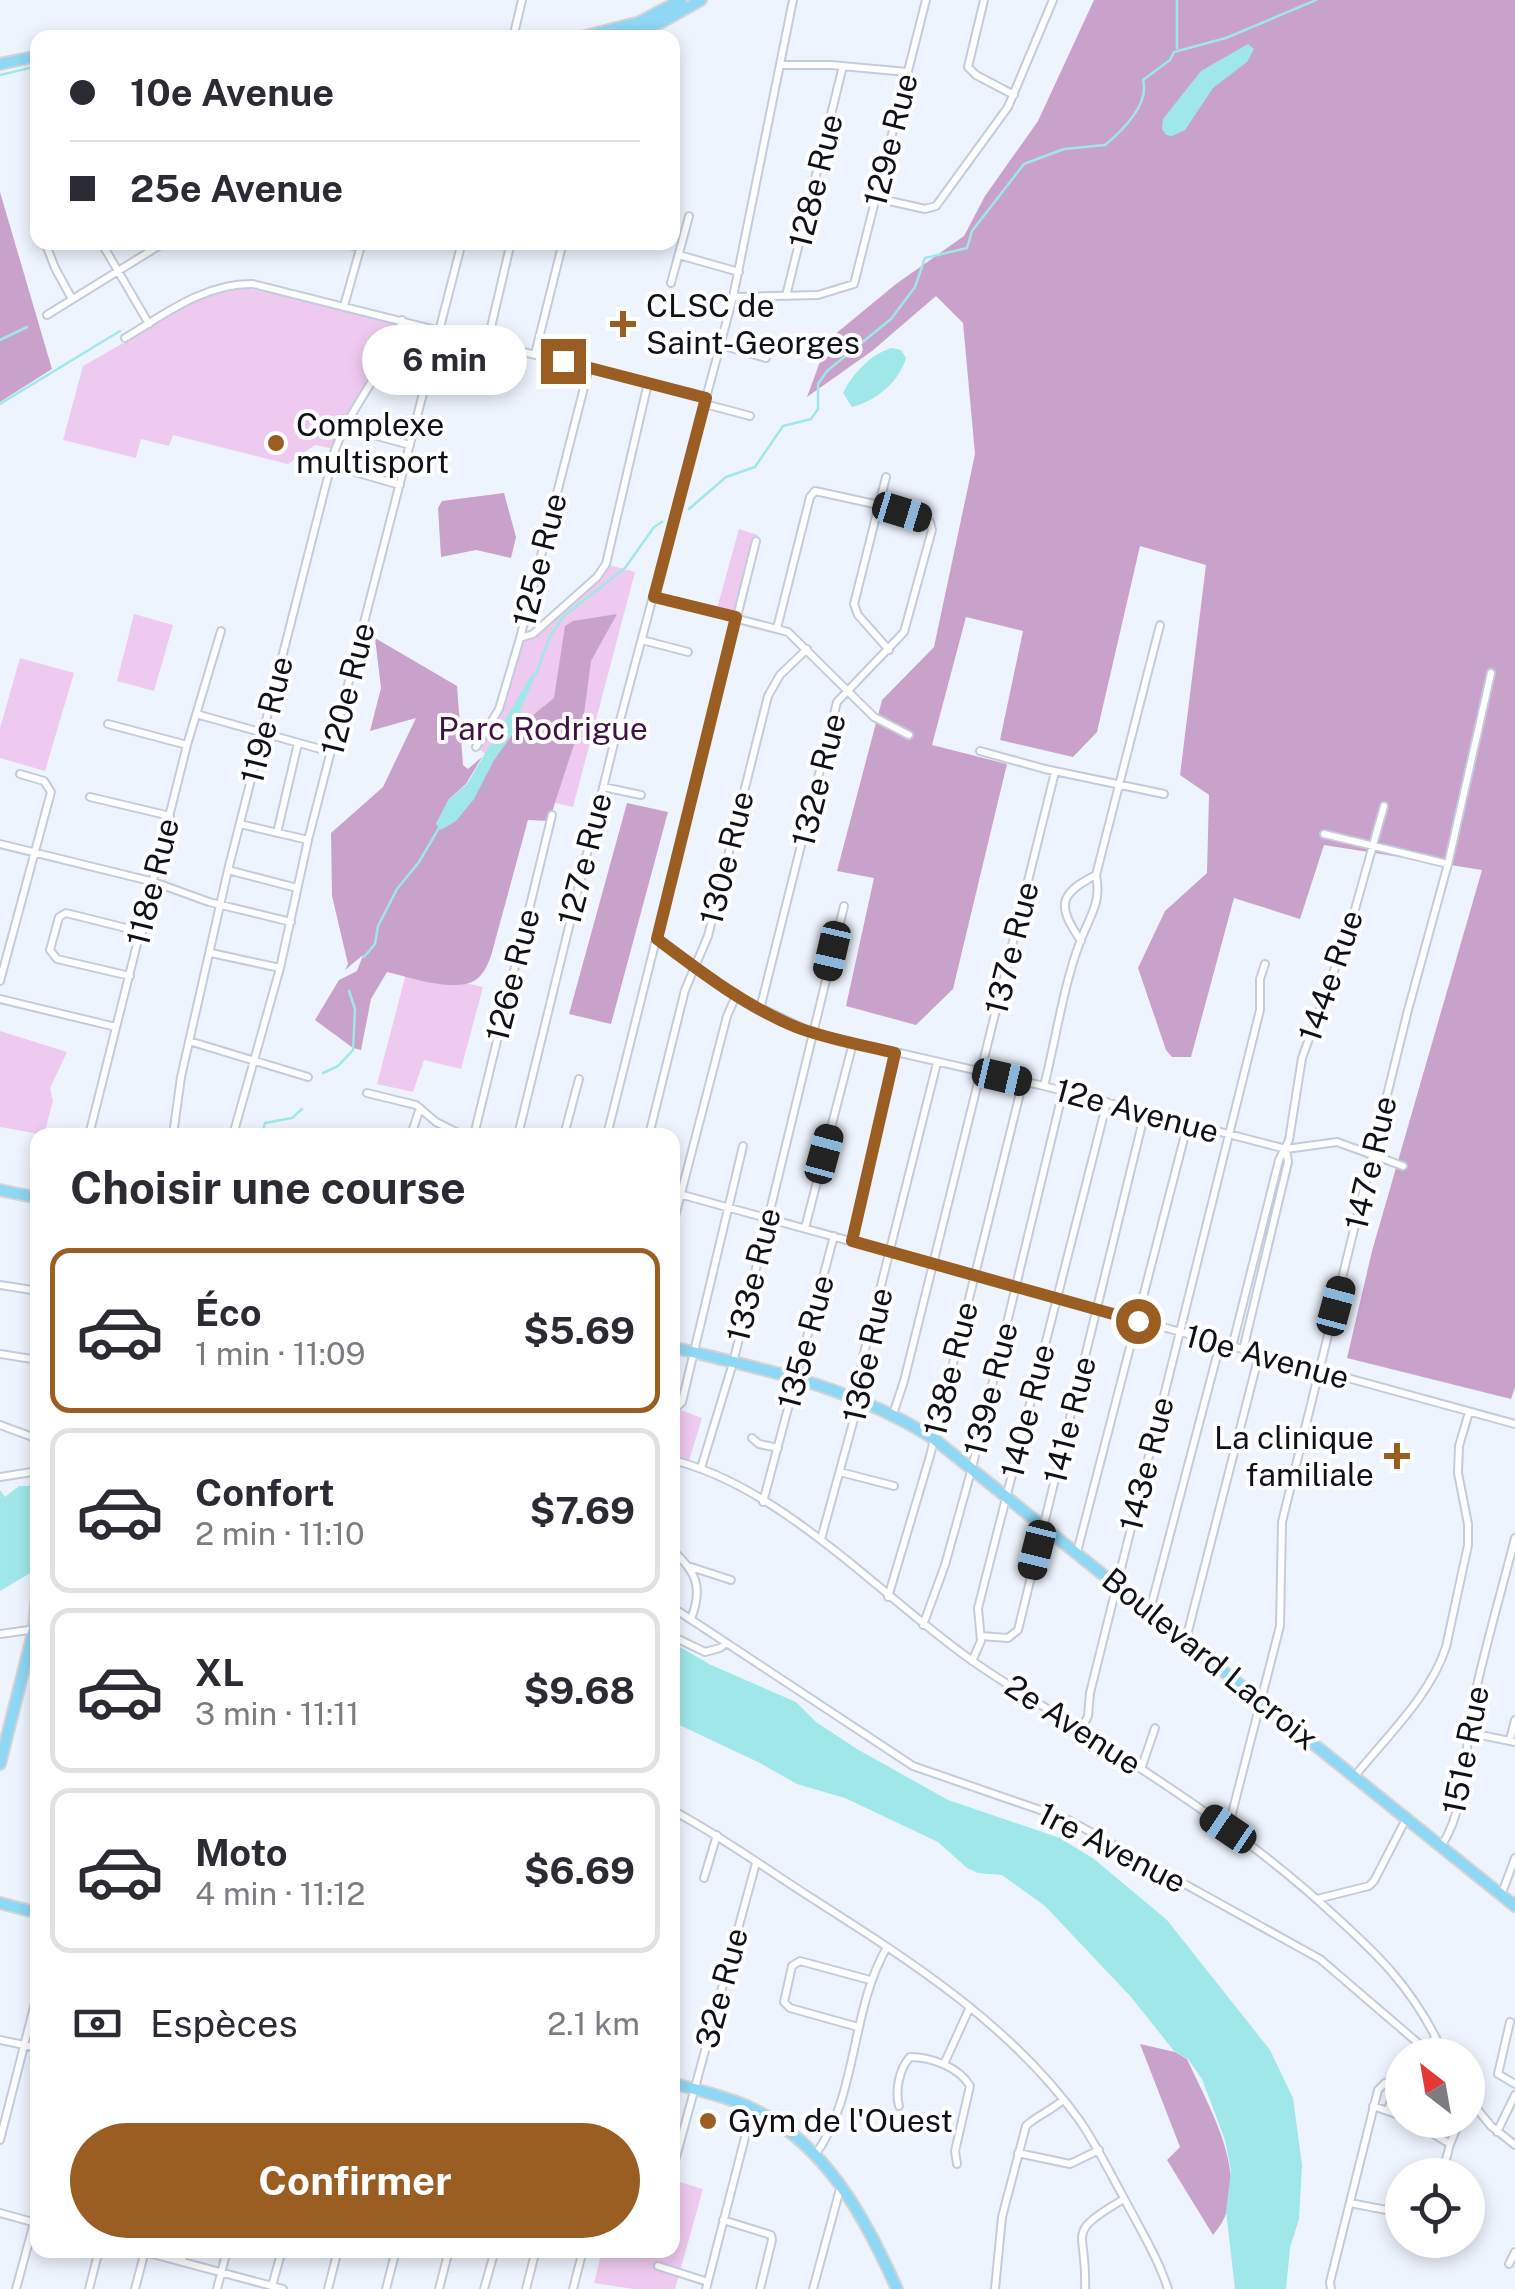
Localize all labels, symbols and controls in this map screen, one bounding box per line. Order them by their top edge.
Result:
street label: 129e Rue [856,69,925,210]
text: 10e Avenue [130,70,334,115]
street label: 128e Rue [781,110,850,252]
text: 25e Avenue [130,166,343,211]
place label: CLSC de Saint-Georges [646,287,860,361]
marker: CLSC de Saint-Georges [610,311,636,337]
callout: 6 min [363,326,528,396]
route end [541,339,586,384]
text: 6 min [402,341,487,378]
place label: Complexe multisport [296,406,449,480]
marker: Complexe multisport [265,432,287,454]
street label: 125e Rue [505,489,574,631]
car [869,489,935,535]
street label: 120e Rue [313,619,382,759]
street label: 119e Rue [233,652,300,787]
street label: 132e Rue [784,709,853,850]
park label: Parc Rodrigue [438,710,648,747]
street label: 130e Rue [692,787,761,929]
street label: 127e Rue [550,789,619,929]
street label: 118e Rue [119,814,186,950]
street label: 137e Rue [977,878,1046,1018]
street label: 126e Rue [478,905,547,1045]
street label: 144e Rue [1291,905,1370,1047]
car [811,918,853,984]
car [969,1056,1035,1098]
street label: 12e Avenue [1051,1071,1223,1150]
street label: 147e Rue [1337,1092,1404,1233]
car [802,1121,846,1187]
text: Choisir une course [70,1161,466,1214]
street label: 133e Rue [719,1204,788,1346]
street label: 135e Rue [770,1271,841,1413]
car [1314,1273,1358,1339]
street label: 136e Rue [835,1284,900,1426]
icon: car [75,1286,165,1376]
text: Éco [195,1290,262,1335]
street label: 138e Rue [916,1298,985,1440]
route start [1116,1299,1161,1344]
text: $5.69 [523,1308,635,1353]
street label: 10e Avenue [1181,1317,1353,1396]
street label: 139e Rue [956,1318,1025,1460]
text: 1 min · 11:09 [195,1335,365,1372]
street label: 140e Rue [993,1340,1062,1482]
street label: 141e Rue [1036,1352,1103,1487]
street label: 143e Rue [1112,1393,1181,1535]
place label: La clinique familiale [1214,1419,1374,1493]
marker: La clinique familiale [1384,1443,1410,1469]
icon: car [75,1466,165,1556]
text: Confort [195,1470,335,1515]
text: $7.69 [529,1488,635,1533]
text: 2 min · 11:10 [195,1515,365,1552]
car [1015,1517,1059,1583]
street label: Boulevard Lacroix [1095,1560,1326,1757]
icon: car [75,1646,165,1736]
text: XL [195,1650,244,1695]
street label: 2e Avenue [998,1667,1148,1782]
text: $9.68 [523,1668,635,1713]
street label: 151e Rue [1435,1682,1496,1817]
text: 3 min · 11:11 [195,1695,359,1732]
street label: 1re Avenue [1032,1795,1192,1901]
car [1195,1800,1261,1858]
icon: car [75,1826,165,1916]
text: Moto [195,1830,288,1875]
text: $6.69 [524,1848,635,1893]
text: 4 min · 11:12 [195,1875,365,1912]
street label: 32e Rue [688,1924,755,2052]
icon: cash [70,1996,125,2051]
text: Espèces [150,2001,298,2046]
text: 2.1 km [547,2005,640,2042]
north arrow [1385,2038,1485,2138]
map controls [1385,2038,1485,2258]
place label: Gym de l'Ouest [728,2102,953,2139]
marker: Gym de l'Ouest [697,2110,719,2132]
button: Confirmer [70,2123,640,2238]
button: locate [1385,2158,1485,2258]

